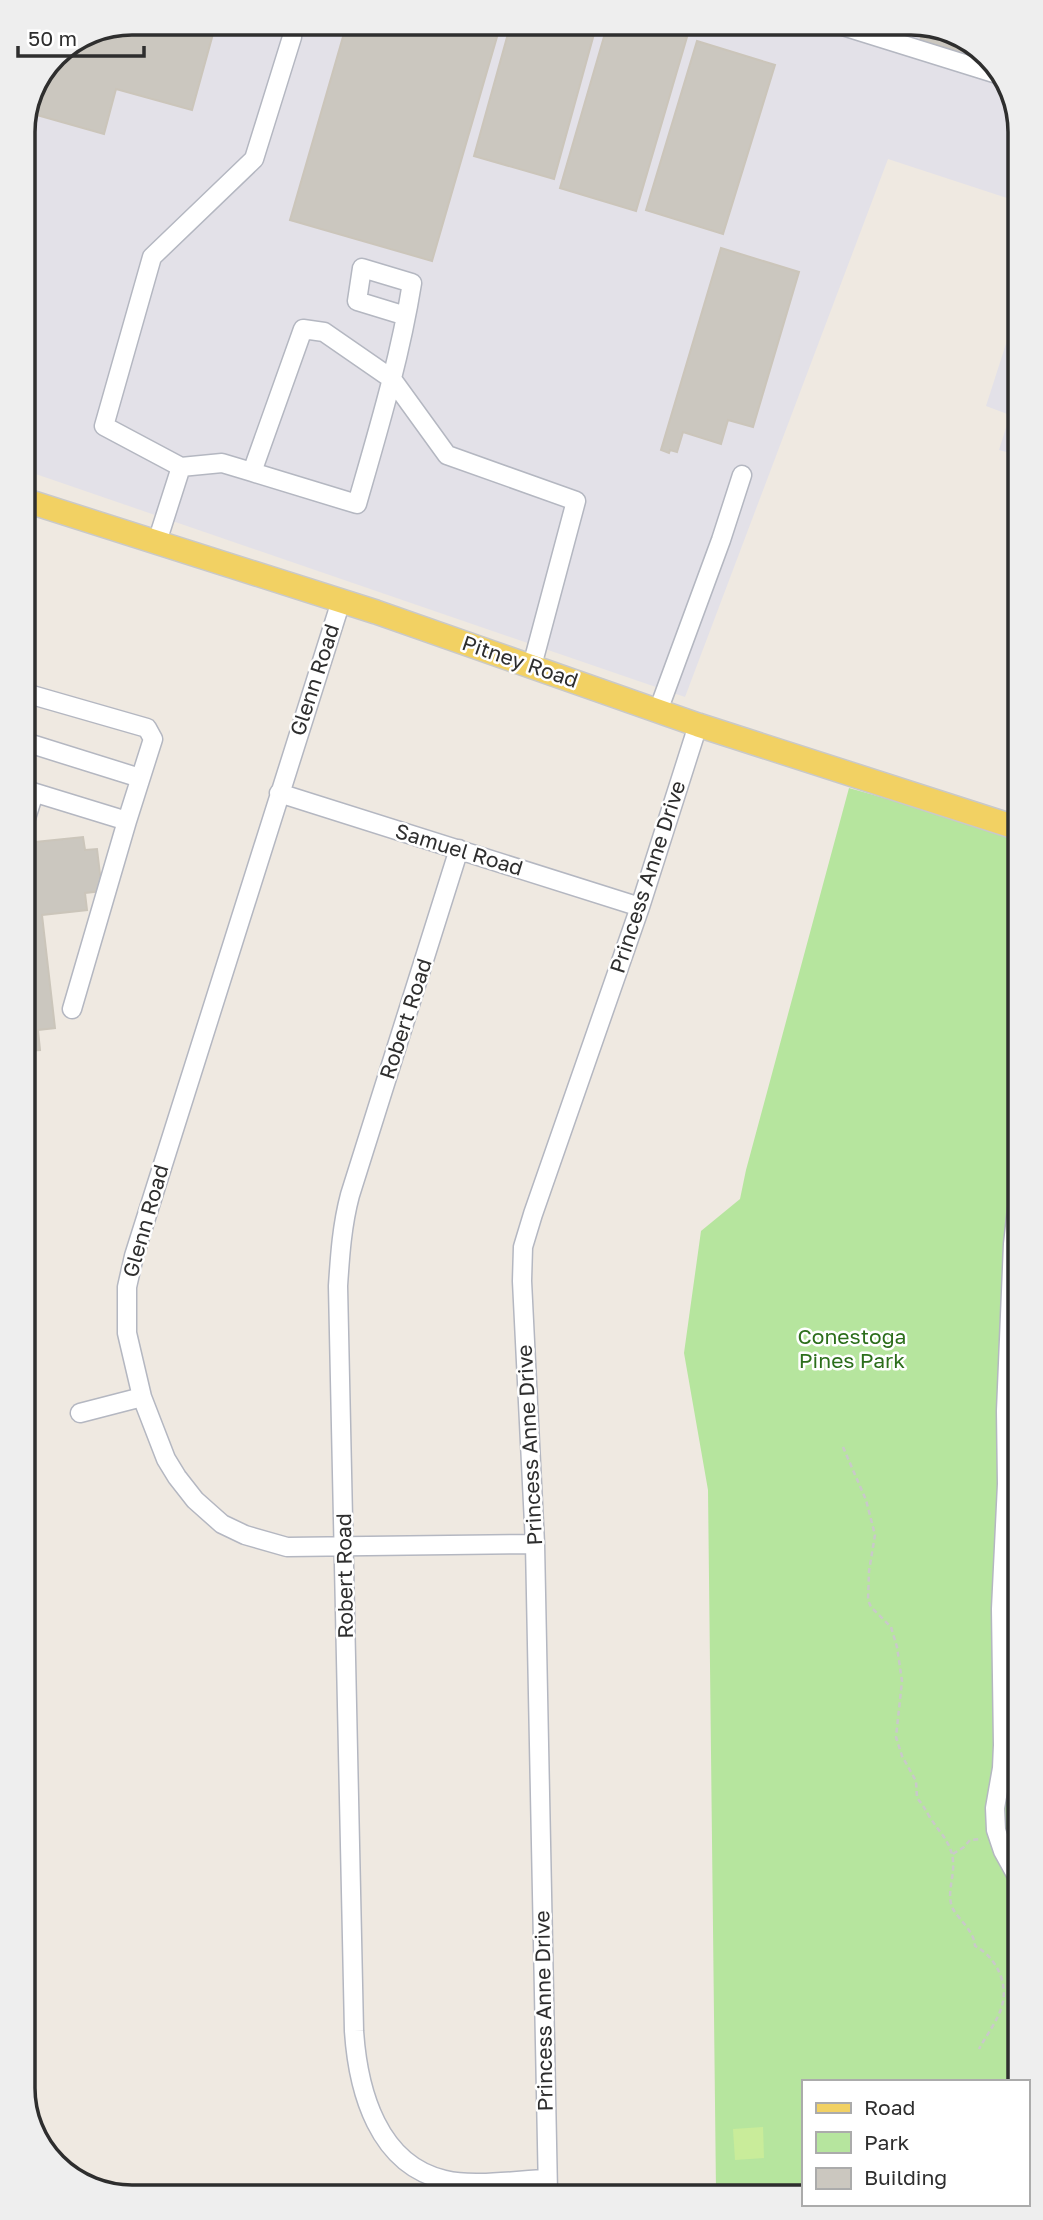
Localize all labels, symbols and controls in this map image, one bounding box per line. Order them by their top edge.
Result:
scale bar [18,14,144,58]
text: 50 m [28,25,77,51]
street label: Glenn Road [284,620,344,739]
street label: Pitney Road [459,629,582,693]
street label: Princess Anne Drive [604,777,690,976]
street label: Samuel Road [392,817,526,881]
street label: Robert Road [373,955,437,1082]
street label: Glenn Road [117,1161,174,1280]
park label: Conestoga Pines Park [798,1323,906,1373]
street label: Princess Anne Drive [511,1344,547,1546]
street label: Robert Road [330,1513,358,1639]
street label: Princess Anne Drive [528,1910,558,2112]
legend [802,2080,1029,2206]
text: Road [864,2094,915,2120]
text: Park [864,2129,910,2155]
text: Building [864,2164,947,2190]

